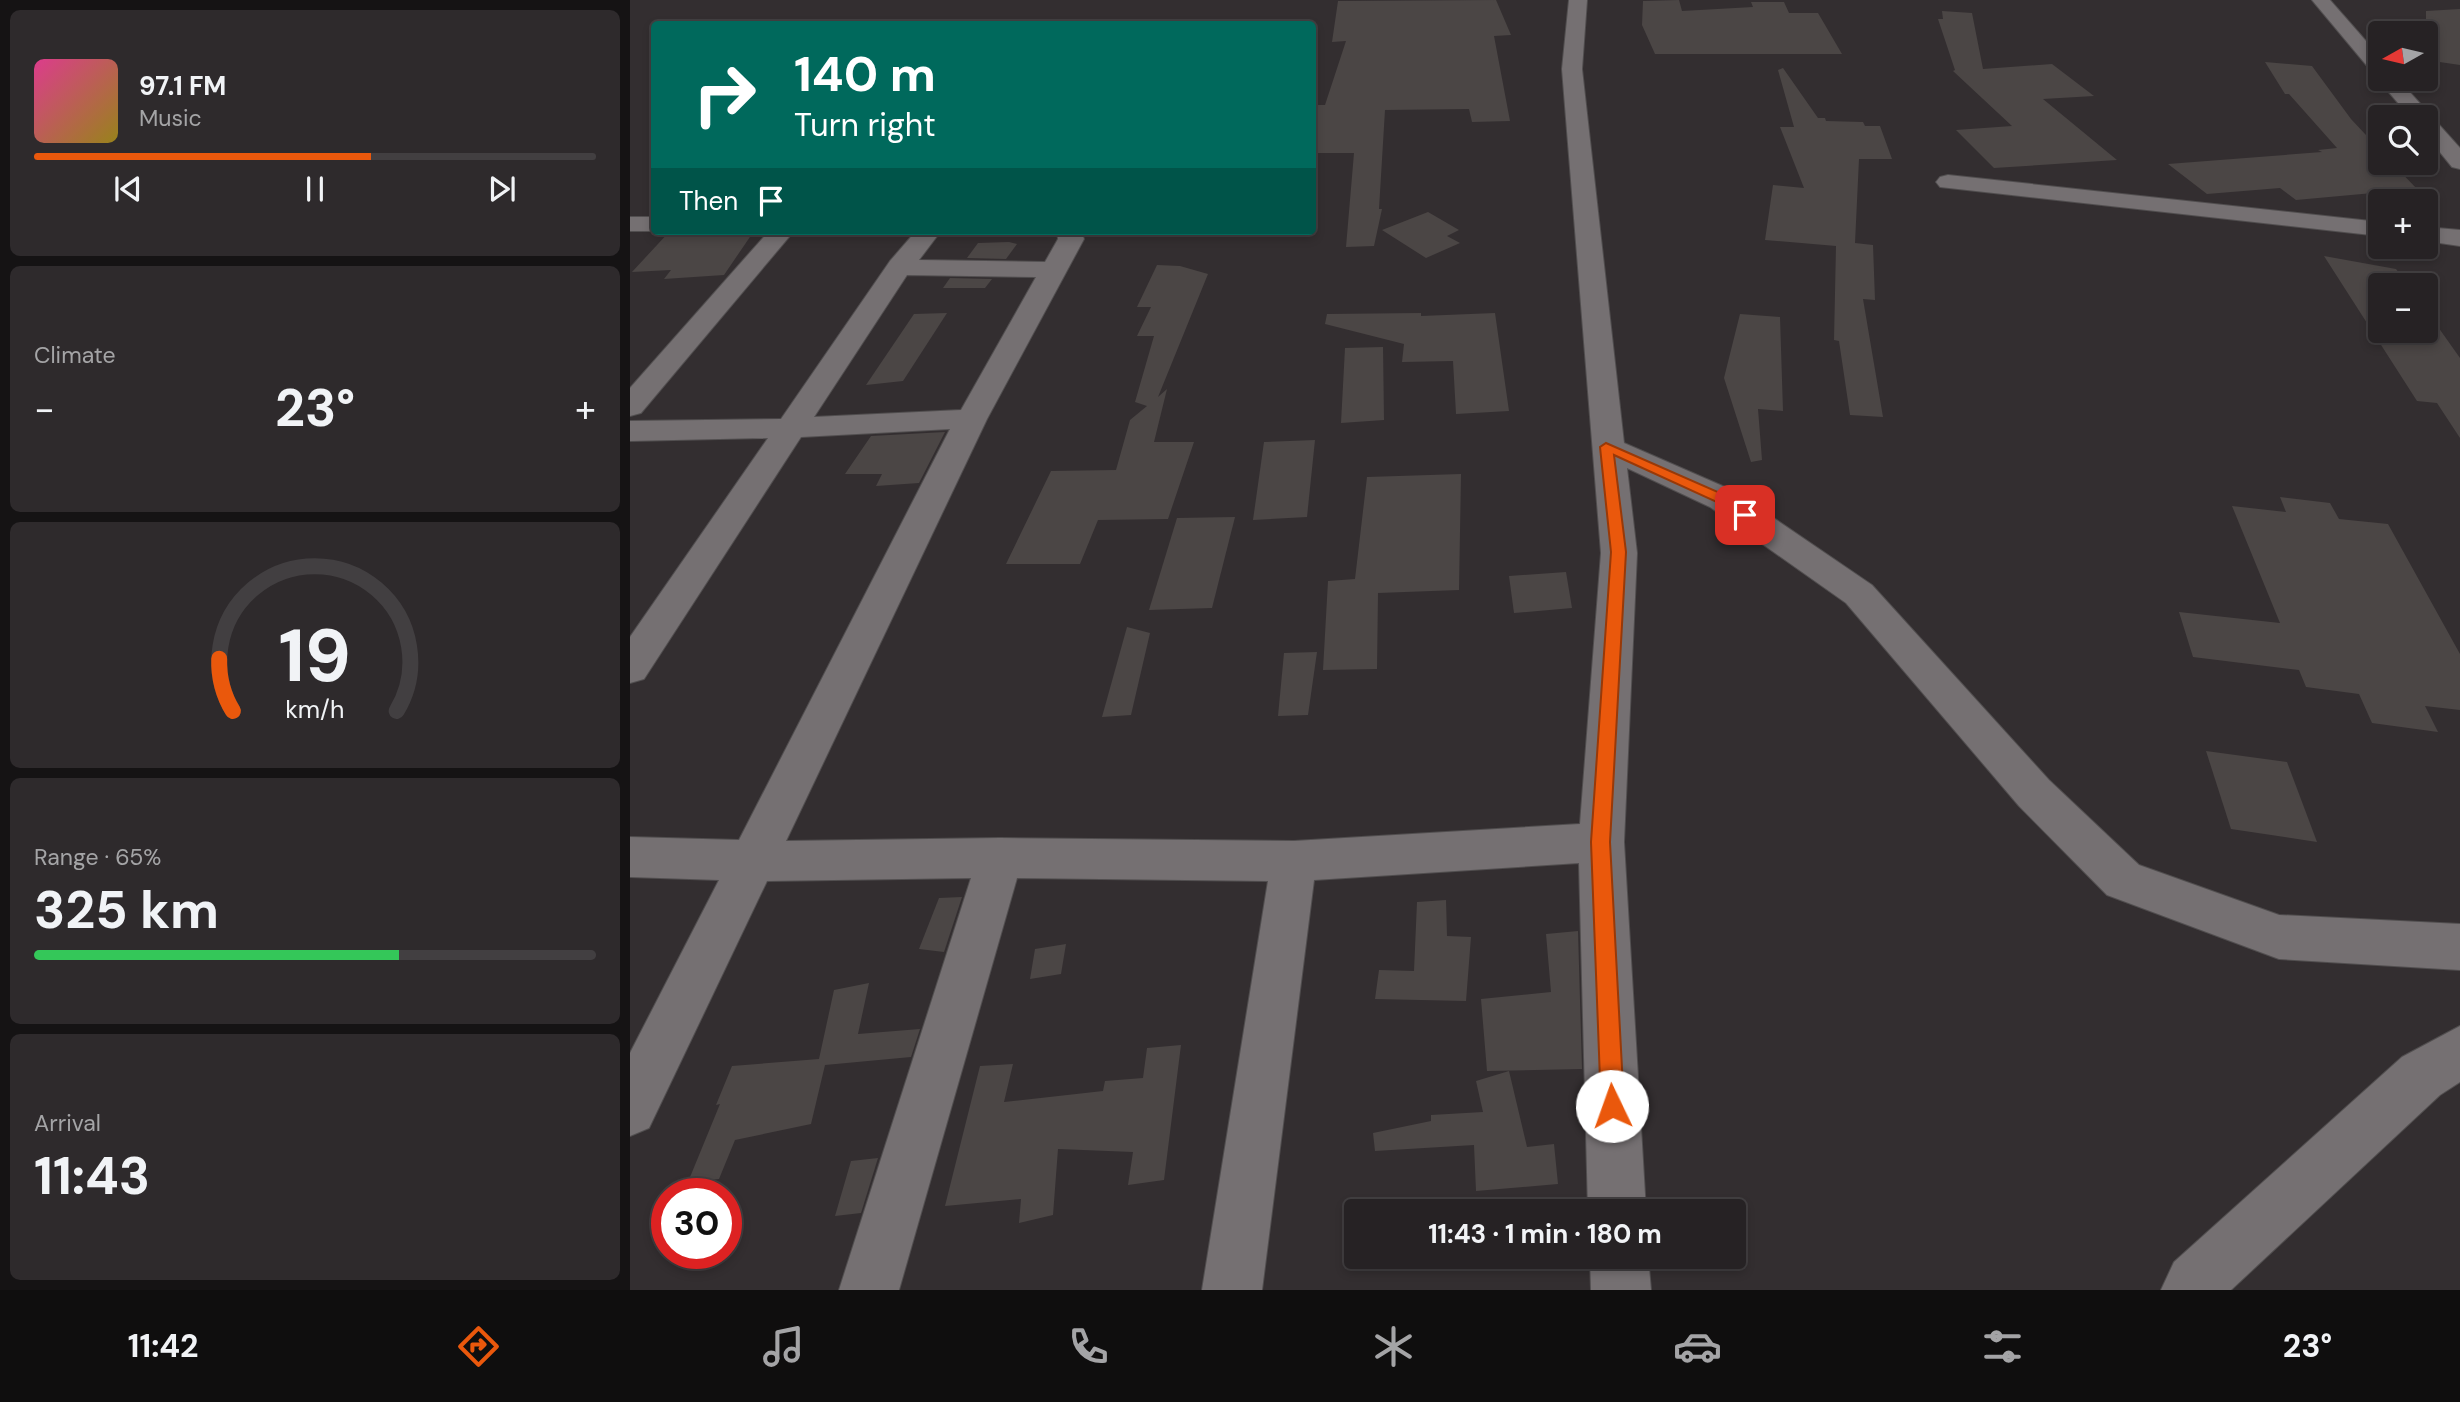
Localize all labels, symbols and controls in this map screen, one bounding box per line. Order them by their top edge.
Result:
north arrow [2368,21,2438,91]
map controls [2368,21,2438,343]
text: 140 m [794,42,936,106]
icon: right [679,49,770,140]
text: 97.1 FM [139,69,226,103]
text: Music [139,103,202,133]
text: Turn right [794,104,936,146]
button: search [2368,105,2438,175]
icon: previous [109,170,147,208]
icon: pause [296,170,334,208]
icon: next [483,170,521,208]
icon: arrive [752,182,790,220]
text: Then [679,184,738,218]
button: + [2368,189,2438,259]
button: − [2368,273,2438,343]
text: Climate [34,340,116,370]
text: 23° [275,374,355,442]
text: − [34,384,55,434]
text: + [575,384,596,434]
pin [1715,485,1775,545]
icon: arrive [1726,496,1764,534]
text: 19 [279,609,351,704]
text: km/h [285,693,345,726]
text: Range · 65% [34,842,161,872]
text: 325 km [34,876,219,944]
position arrow [1575,1069,1649,1143]
text: Arrival [34,1108,101,1138]
text: 11:43 [34,1142,150,1210]
speed limit sign: 30 [651,1178,742,1269]
text: 11:43 · 1 min · 180 m [1428,1217,1662,1251]
icon: directions [454,1322,503,1371]
icon: music [759,1322,808,1371]
icon: phone [1064,1322,1113,1371]
icon: climate [1369,1322,1418,1371]
icon: car [1673,1322,1722,1371]
icon: filters [1978,1322,2027,1371]
text: 11:42 [128,1325,199,1367]
text: 23° [2283,1325,2332,1367]

